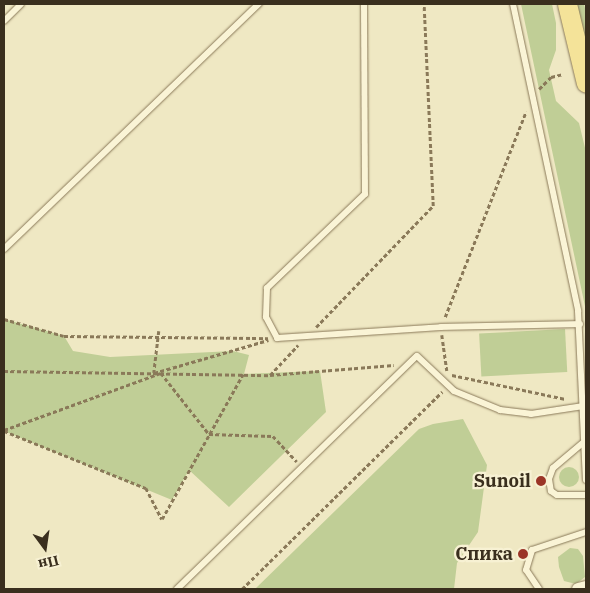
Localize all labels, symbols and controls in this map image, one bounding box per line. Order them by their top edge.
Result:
place label: Sunoil [474,470,531,492]
marker: Sunoil [535,475,547,487]
north arrow [20,523,70,573]
place label: Спика [455,543,513,565]
marker: Спика [517,548,529,560]
text: Пн [36,551,61,574]

